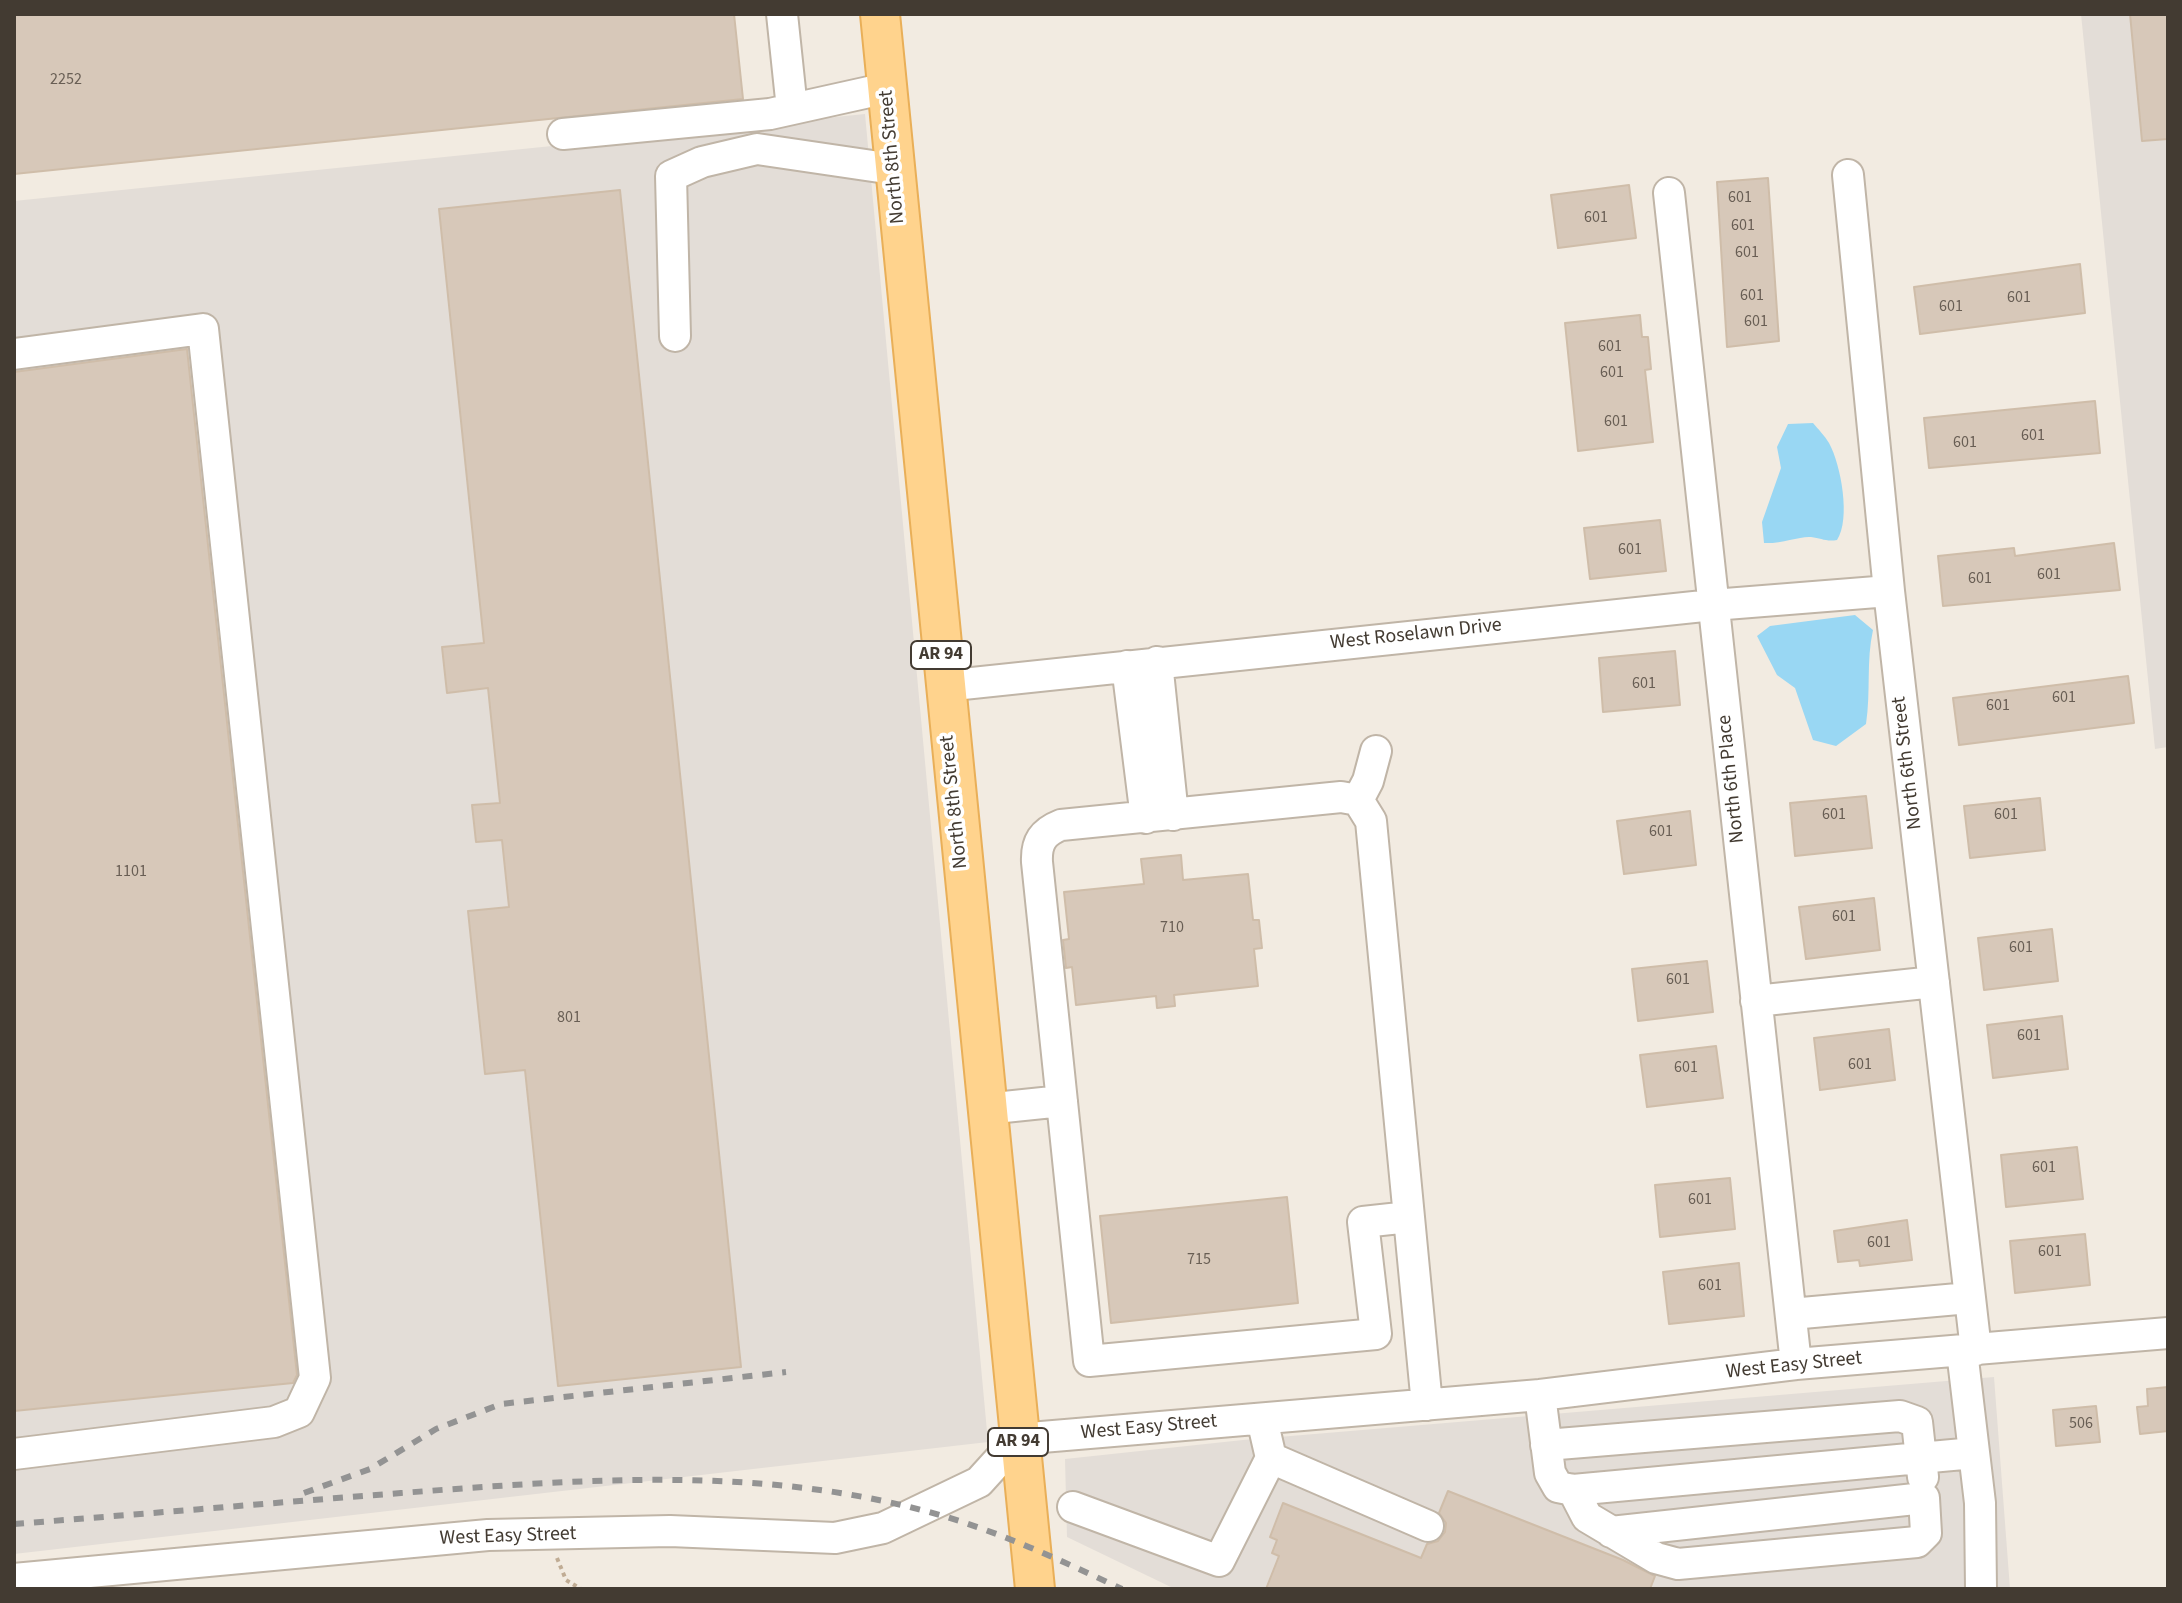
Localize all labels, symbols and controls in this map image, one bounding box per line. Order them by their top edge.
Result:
house number: 2252 [50,70,82,90]
street label: North 8th Street [875,89,911,225]
house number: 601 [1728,188,1752,208]
house number: 601 [1584,208,1608,228]
house number: 601 [1731,216,1755,236]
house number: 601 [1735,243,1759,263]
house number: 601 [1740,286,1764,306]
house number: 601 [2007,288,2031,308]
house number: 601 [1939,297,1963,317]
house number: 601 [1744,312,1768,332]
house number: 601 [1598,337,1622,357]
house number: 601 [1600,363,1624,383]
house number: 601 [1604,412,1628,432]
house number: 601 [2021,426,2045,446]
house number: 601 [1953,433,1977,453]
house number: 601 [1618,540,1642,560]
house number: 601 [2037,565,2061,585]
house number: 601 [1968,569,1992,589]
street label: West Roselawn Drive [1329,614,1503,656]
road number: AR 94 [911,641,971,669]
house number: 601 [1632,674,1656,694]
house number: 601 [2052,688,2076,708]
street label: North 6th Street [1888,695,1928,831]
house number: 601 [1986,696,2010,716]
street label: North 6th Place [1713,714,1751,844]
street label: North 8th Street [936,734,974,870]
house number: 601 [1822,805,1846,825]
house number: 601 [1994,805,2018,825]
house number: 601 [1649,822,1673,842]
house number: 1101 [115,862,147,882]
house number: 601 [1832,907,1856,927]
house number: 710 [1160,918,1184,938]
house number: 601 [2009,938,2033,958]
house number: 601 [1666,970,1690,990]
house number: 801 [557,1008,581,1028]
house number: 601 [2017,1026,2041,1046]
house number: 601 [1848,1055,1872,1075]
house number: 601 [1674,1058,1698,1078]
house number: 601 [2032,1158,2056,1178]
house number: 601 [1688,1190,1712,1210]
house number: 601 [1867,1233,1891,1253]
house number: 601 [2038,1242,2062,1262]
house number: 715 [1187,1250,1211,1270]
house number: 601 [1698,1276,1722,1296]
street label: West Easy Street [1725,1347,1863,1385]
street label: West Easy Street [1080,1410,1218,1446]
house number: 506 [2069,1414,2093,1434]
road number: AR 94 [988,1428,1048,1456]
street label: West Easy Street [439,1523,577,1551]

